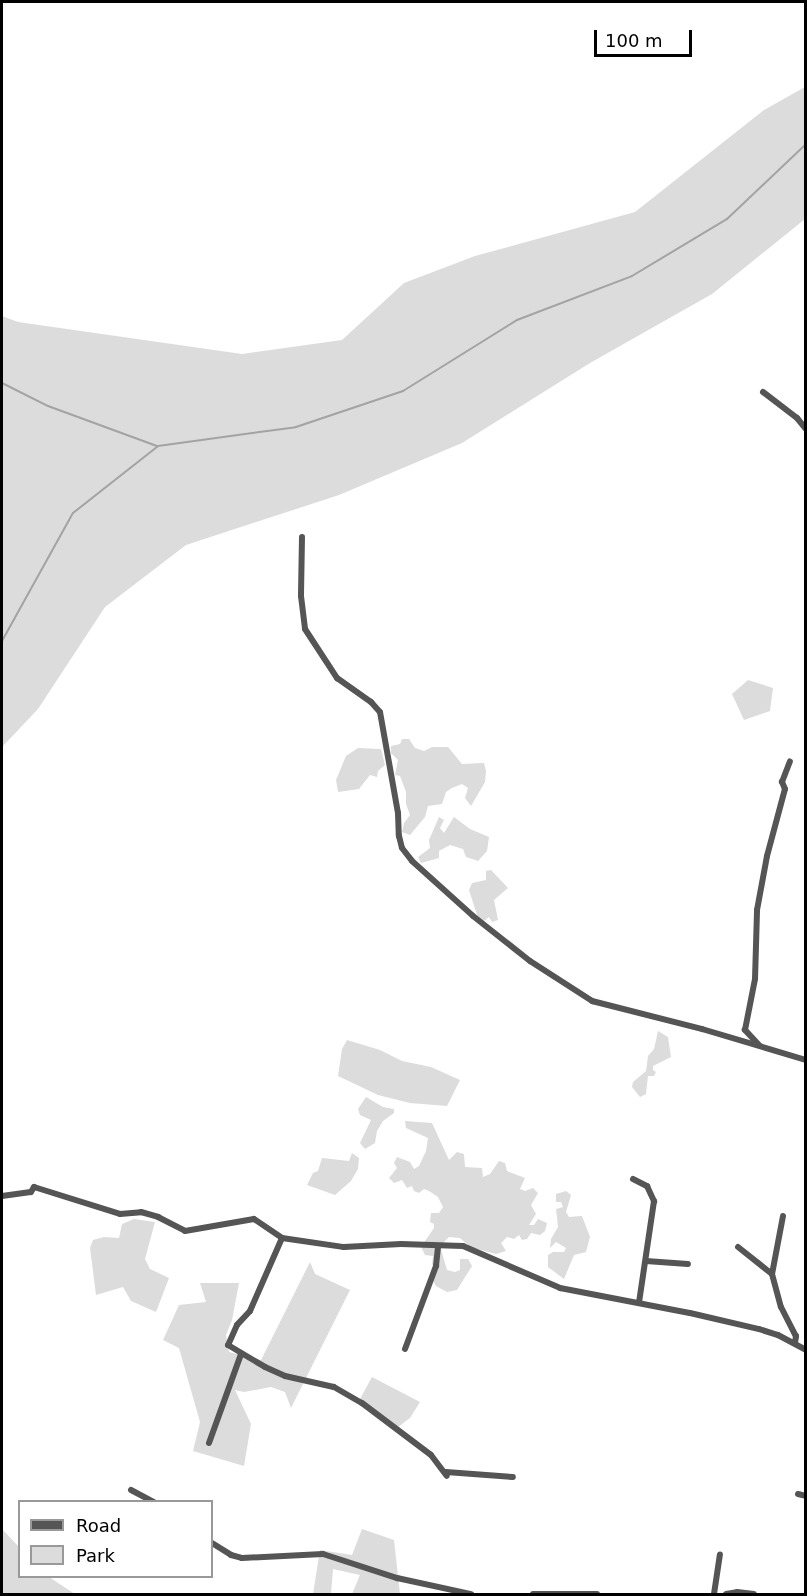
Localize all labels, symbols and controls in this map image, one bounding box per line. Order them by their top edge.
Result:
scale bar [597,18,694,56]
text: 100 m [605,30,663,51]
legend [18,1500,213,1578]
text: Road [76,1515,121,1536]
text: Park [76,1545,115,1566]

